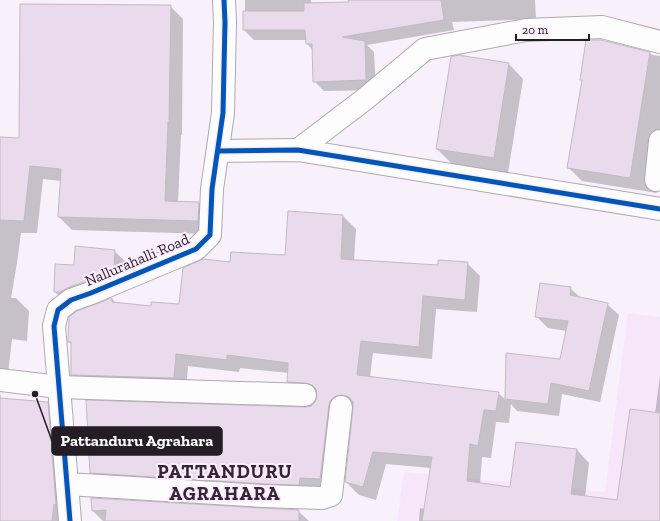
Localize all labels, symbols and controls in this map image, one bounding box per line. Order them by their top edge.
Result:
scale bar [516,16,589,42]
text: 20 m [522,23,549,37]
street label: Nallurahalli Road [82,230,192,290]
callout: Pattanduru Agrahara [52,427,222,455]
text: Pattanduru Agrahara [61,431,213,450]
district label: PATTANDURU AGRAHARA [157,460,293,505]

